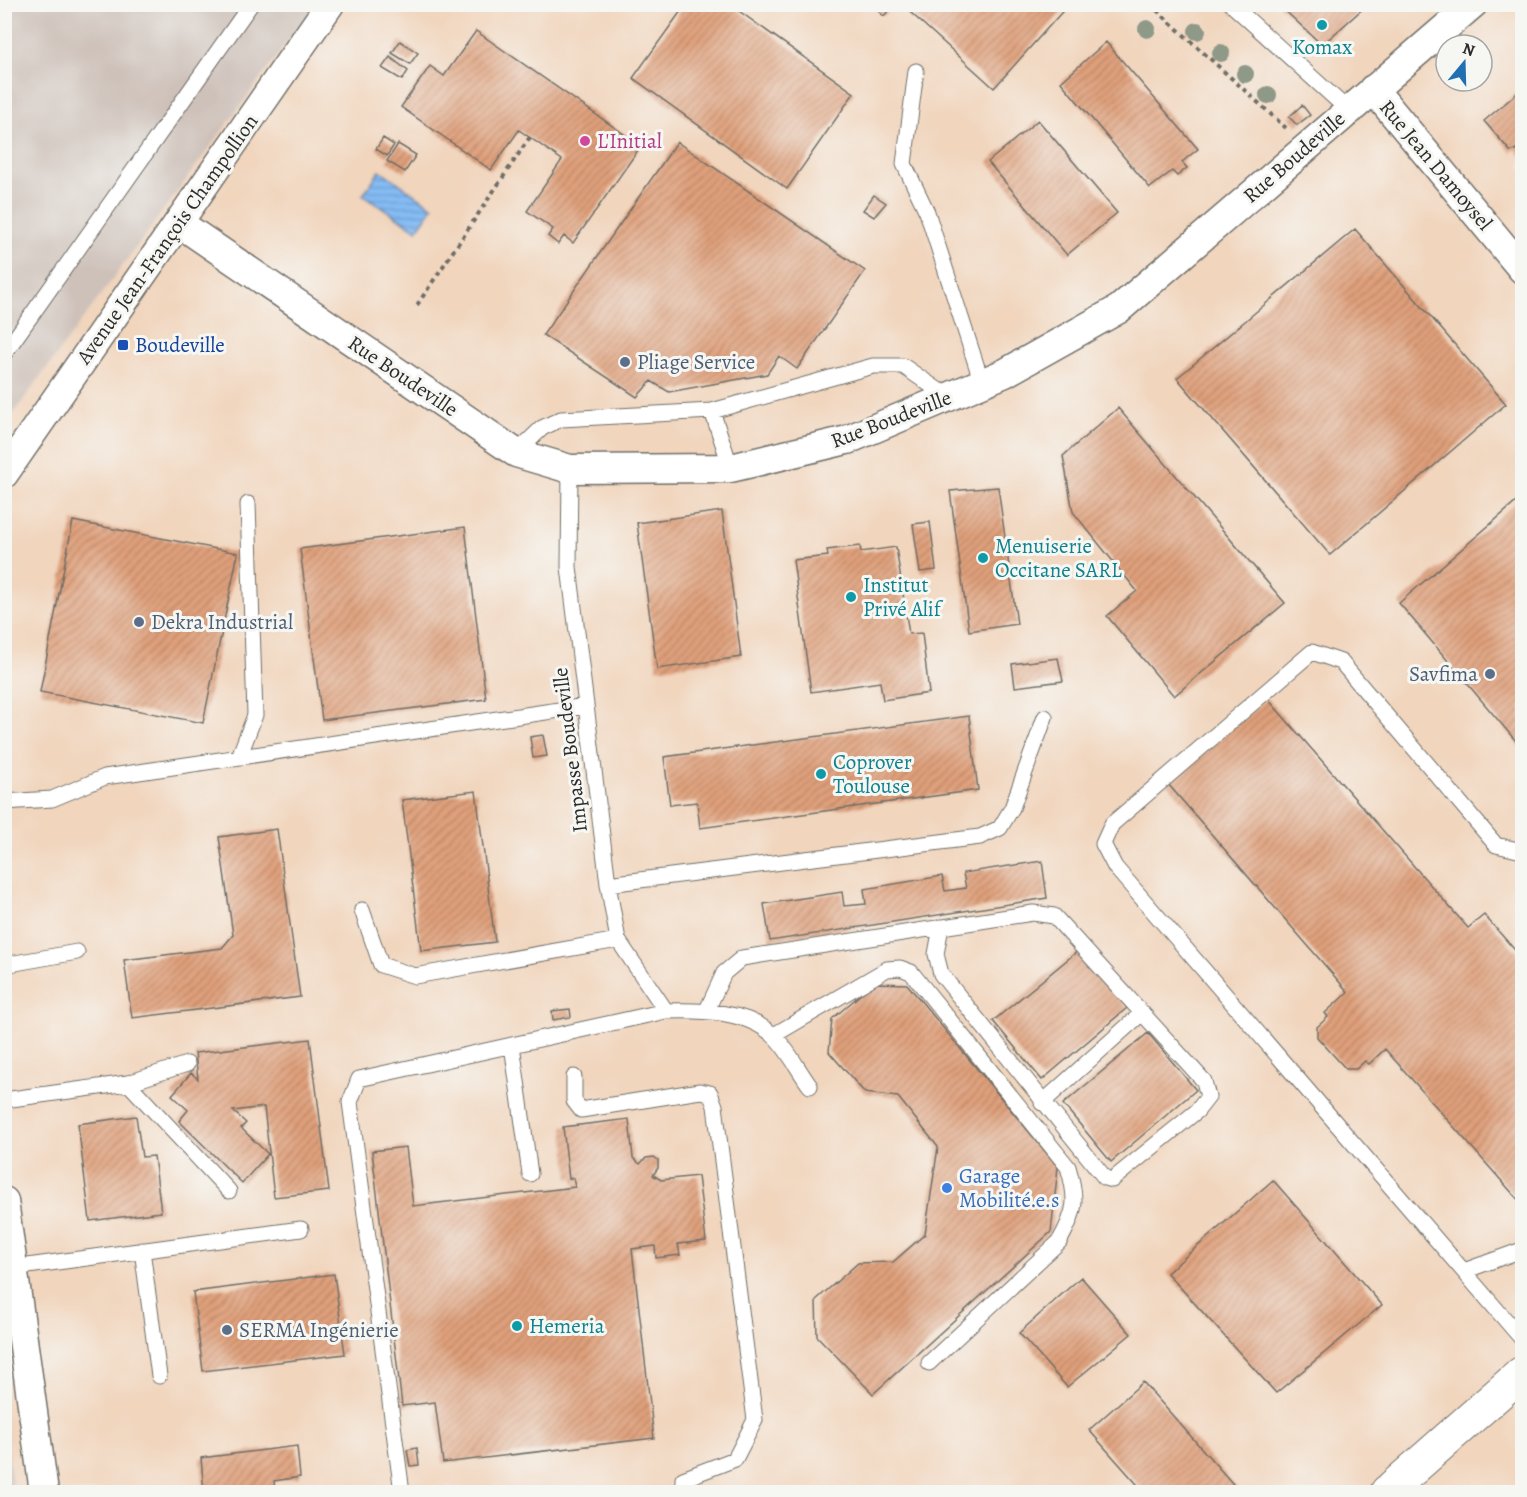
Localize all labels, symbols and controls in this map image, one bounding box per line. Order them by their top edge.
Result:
marker: Komax [1315,18,1329,32]
place label: Komax [1292,33,1352,61]
north arrow [1434,33,1494,93]
text: N [1459,37,1478,62]
street label: Rue Jean Damoysel [1373,94,1499,236]
street label: Rue Boudeville [1237,105,1351,209]
street label: Avenue Jean-François Champollion [69,108,264,370]
place label: L'Initial [597,127,662,155]
marker: L'Initial [578,134,592,148]
street label: Rue Boudeville [343,329,463,423]
place label: Boudeville [135,331,225,359]
marker: Boudeville [116,338,130,352]
place label: Pliage Service [637,348,755,376]
marker: Pliage Service [618,355,632,369]
street label: Rue Boudeville [827,383,955,455]
place label: Menuiserie Occitane SARL [995,532,1122,584]
marker: Menuiserie Occitane SARL [976,551,990,565]
place label: Institut Privé Alif [863,571,944,623]
marker: Institut Privé Alif [844,590,858,604]
place label: Dekra Industrial [151,608,293,636]
marker: Dekra Industrial [132,615,146,629]
place label: Savfima [1409,660,1478,688]
street label: Impasse Boudeville [546,666,594,834]
marker: Savfima [1483,667,1497,681]
place label: Coprover Toulouse [833,748,912,800]
marker: Coprover Toulouse [814,767,828,781]
place label: Garage Mobilité.e.s [959,1162,1059,1214]
marker: Garage Mobilité.e.s [940,1181,954,1195]
place label: Hemeria [529,1312,605,1340]
place label: SERMA Ingénierie [239,1316,399,1344]
marker: Hemeria [510,1319,524,1333]
marker: SERMA Ingénierie [220,1323,234,1337]

